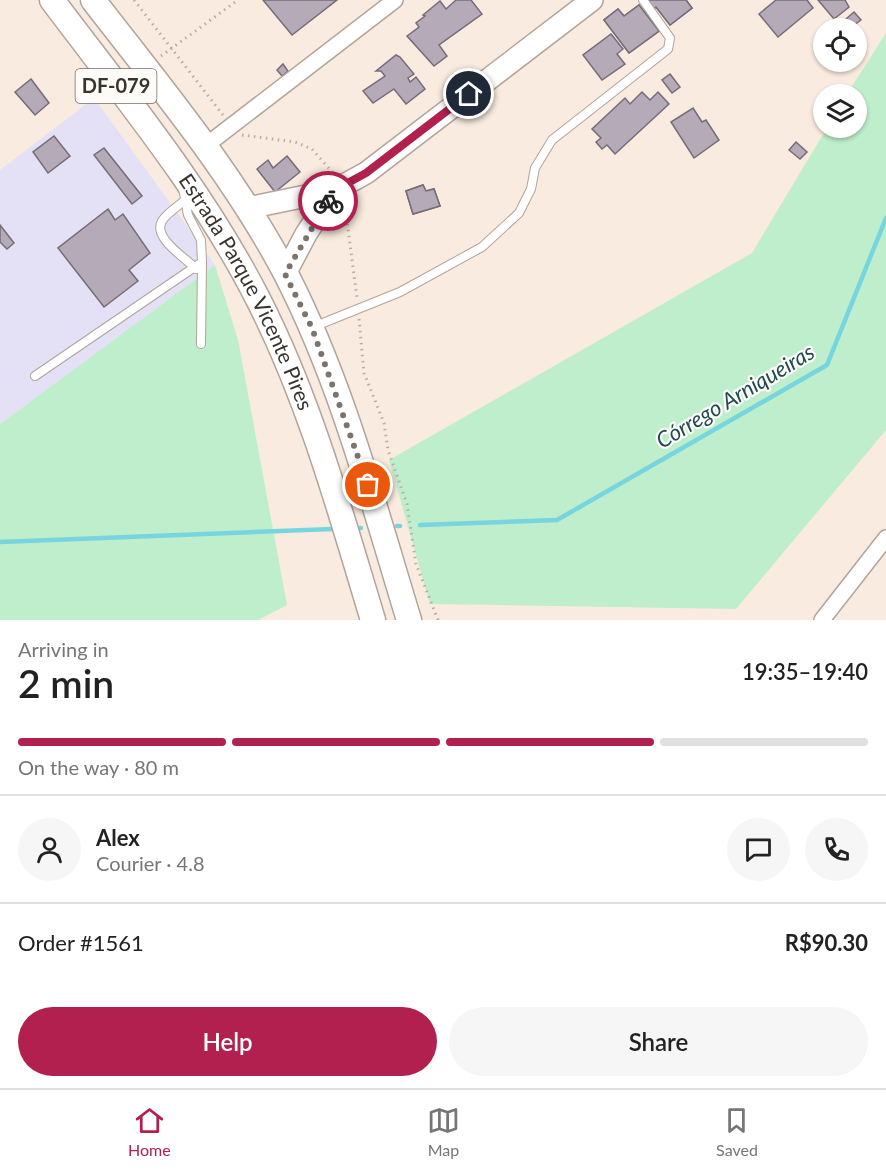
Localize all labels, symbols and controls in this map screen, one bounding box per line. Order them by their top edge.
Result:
map controls [813,18,867,138]
button: locate [813,18,867,72]
pin [443,68,494,119]
road number: DF-079 [76,69,156,103]
icon: home [452,77,485,110]
button: layers [813,84,867,138]
street label: Estrada Parque Vicente Pires [175,168,319,413]
courier [298,171,358,231]
icon: bike [312,185,345,218]
water label: Córrego Arniqueiras [651,338,819,453]
pin [342,459,393,510]
icon: bag [351,468,384,501]
text: Arriving in [18,637,109,661]
text: 19:35–19:40 [742,658,868,685]
text: 2 min [18,660,114,706]
text: On the way · 80 m [18,755,179,779]
button: person [18,818,81,881]
button: chat [727,818,790,881]
button: phone [805,818,868,881]
text: Alex [96,824,140,851]
text: Courier · 4.8 [96,851,205,875]
text: Order #1561 [18,929,144,956]
text: R$90.30 [785,929,868,956]
button: Help [18,1007,437,1076]
button: Share [449,1007,868,1076]
tab: Home [128,1104,171,1159]
tab: Map [427,1104,460,1159]
tab: Saved [716,1104,758,1159]

